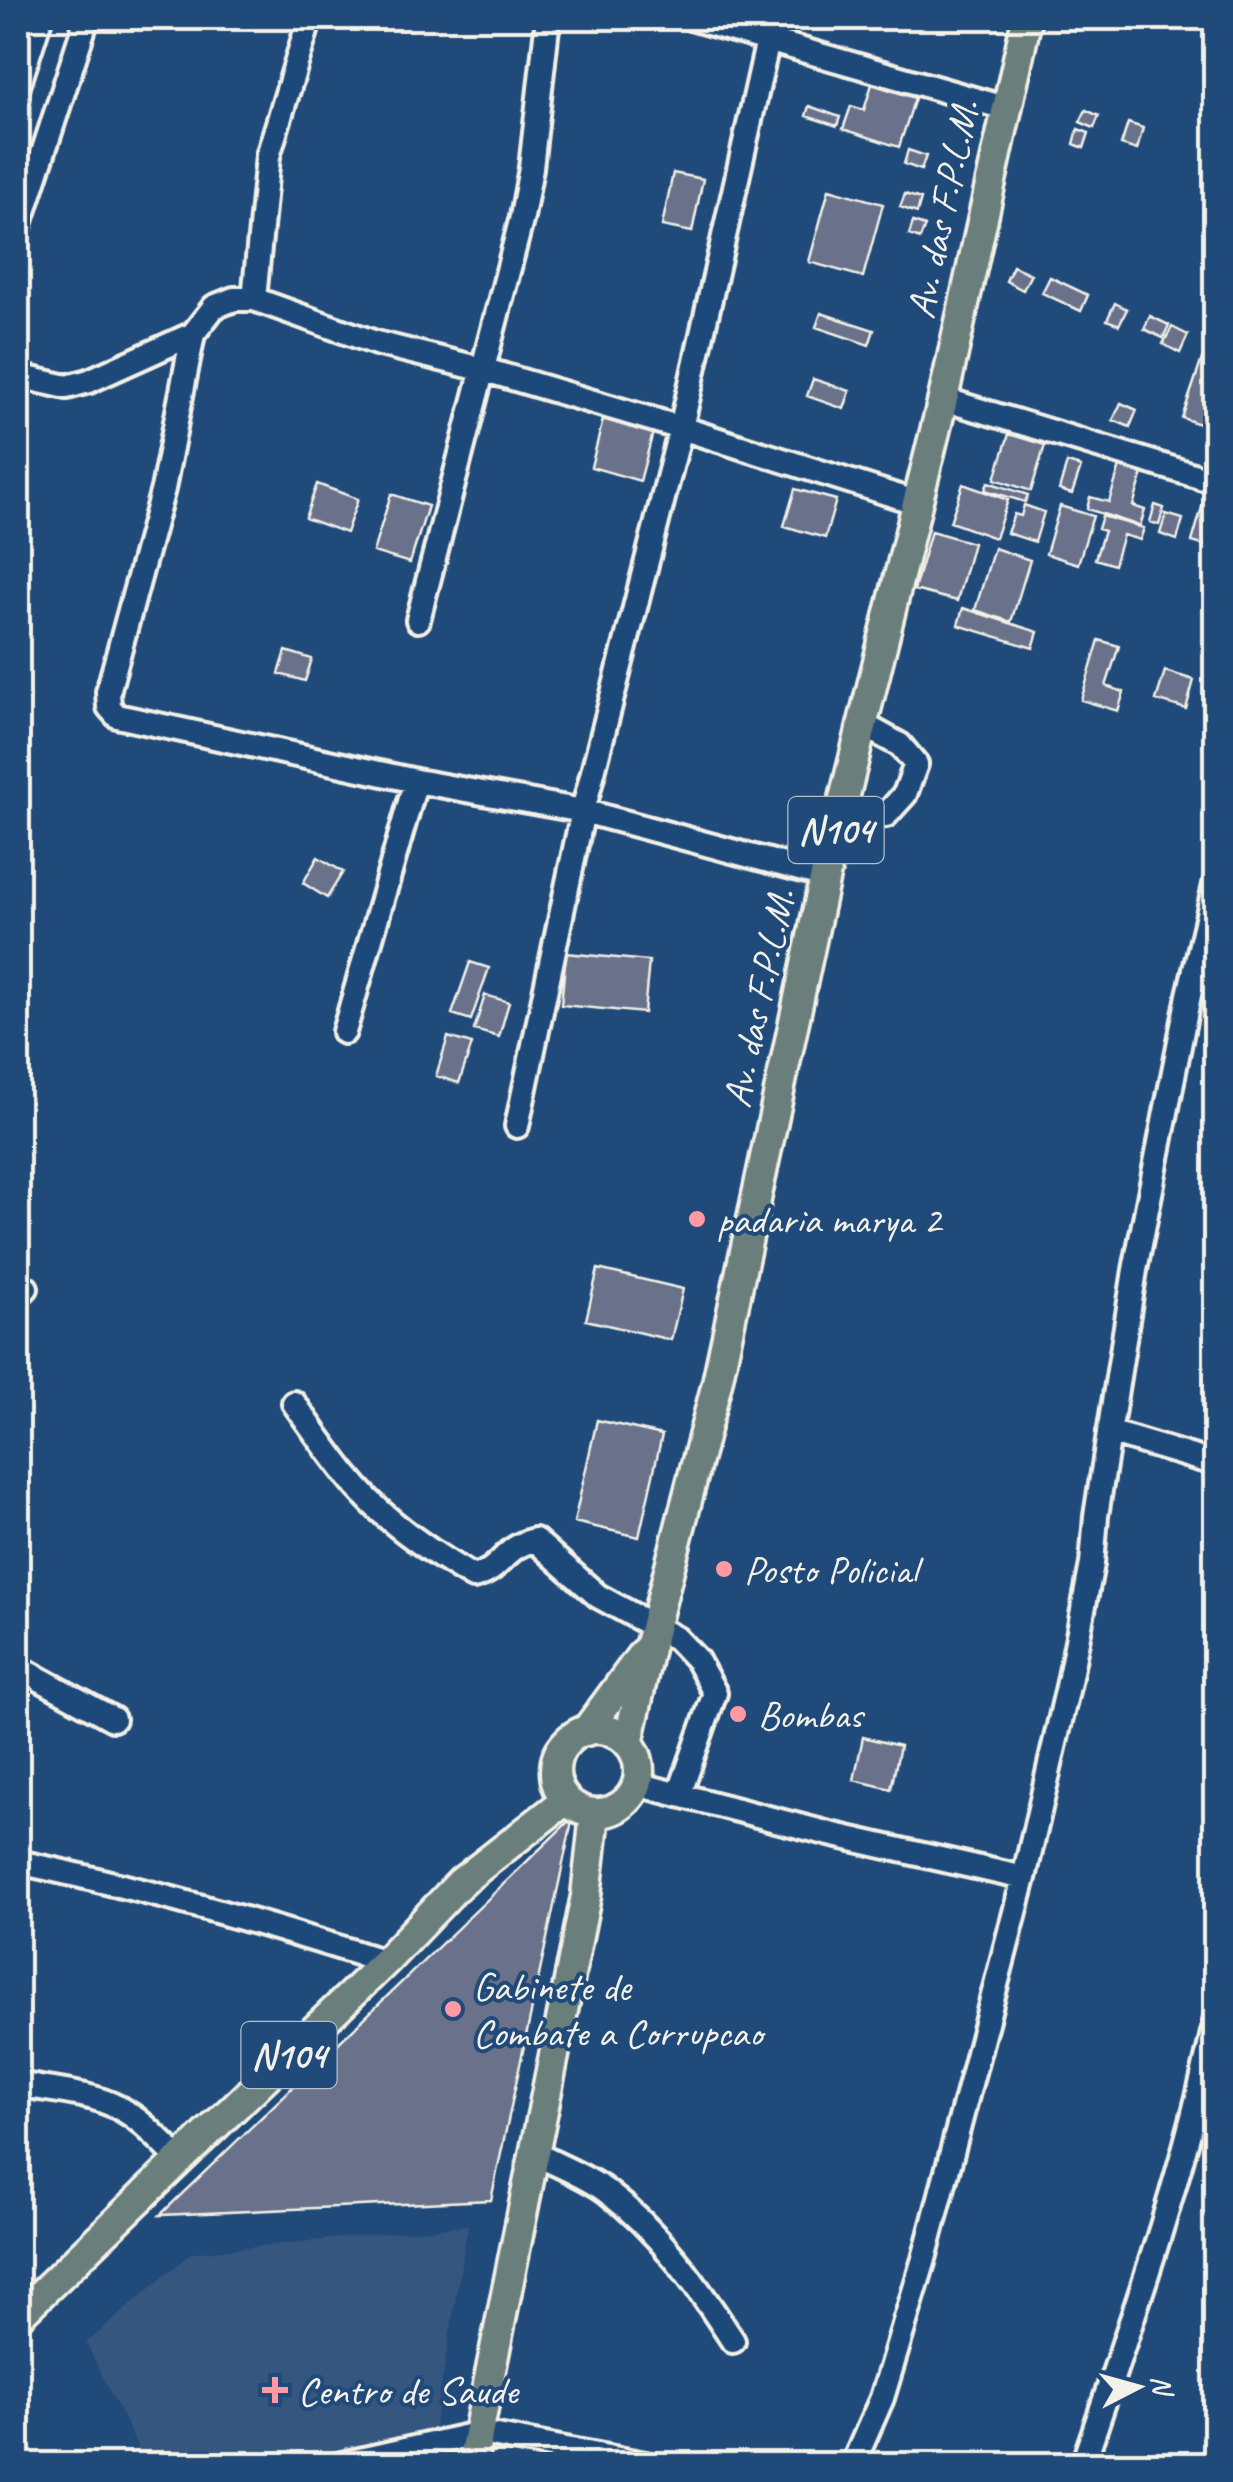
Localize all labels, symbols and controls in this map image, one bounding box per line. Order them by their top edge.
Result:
street label: Av. das F.P.L.M. [895,96,990,323]
road number: N104 [788,797,884,863]
street label: Av. das F.P.L.M. [711,885,806,1112]
place label: padaria marya 2 [717,1195,944,1245]
marker: padaria marya 2 [686,1208,708,1230]
place label: Posto Policial [744,1545,924,1595]
marker: Posto Policial [713,1558,735,1580]
place label: Bombas [758,1690,866,1740]
marker: Bombas [727,1703,749,1725]
place label: Gabinete de Combate a Corrupcao [473,1962,766,2058]
marker: Gabinete de Combate a Corrupcao [442,1998,464,2020]
road number: N104 [242,2022,336,2088]
north arrow [1088,2337,1188,2437]
place label: Centro de Saude [298,2366,521,2416]
text: N [1144,2374,1181,2400]
marker: Centro de Saude [262,2377,288,2403]

